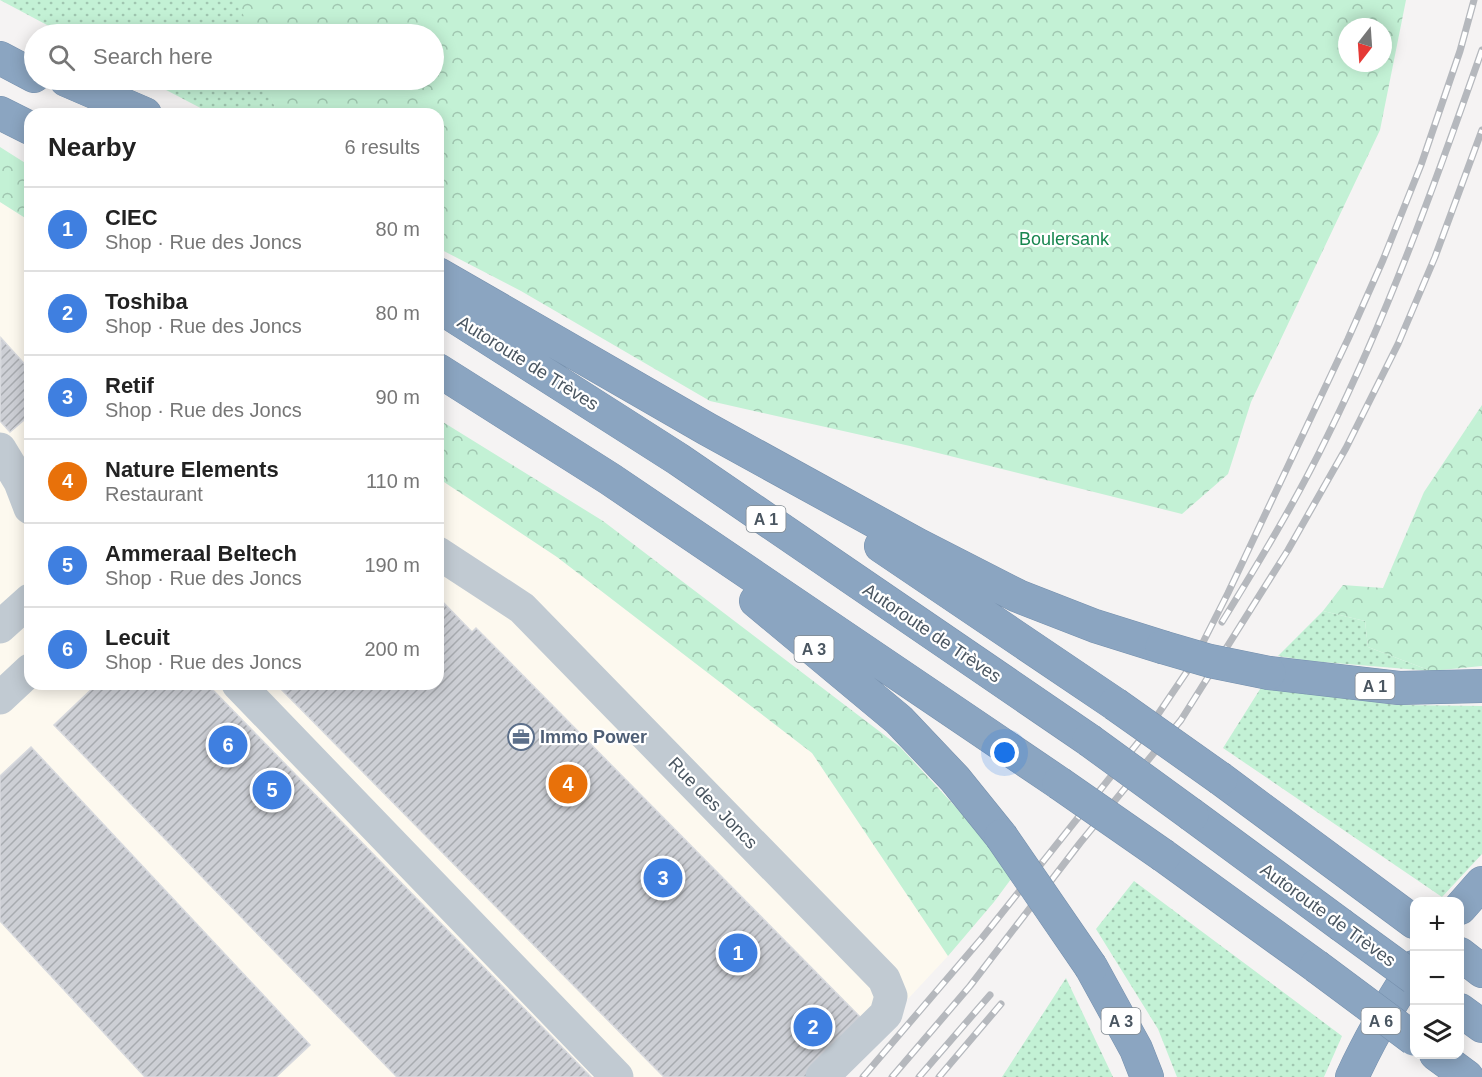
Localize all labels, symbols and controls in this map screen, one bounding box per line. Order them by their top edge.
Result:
north arrow [1338,18,1392,72]
search box [24,24,444,90]
icon: search [45,41,78,74]
text: Search here [93,44,213,69]
text: Nearby [48,132,136,162]
text: 6 results [344,136,420,158]
text: CIEC [105,205,158,230]
text: 1 [62,218,73,240]
text: 80 m [376,218,420,240]
park label: Boulersank [1019,229,1110,249]
text: Shop · Rue des Joncs [105,231,302,253]
text: Toshiba [105,289,188,314]
text: 2 [62,302,73,324]
text: 80 m [376,302,420,324]
street label: Autoroute de Trèves [454,312,602,414]
text: Shop · Rue des Joncs [105,315,302,337]
text: Retif [105,373,154,398]
text: 3 [62,386,73,408]
text: 90 m [376,386,420,408]
text: Shop · Rue des Joncs [105,399,302,421]
text: Nature Elements [105,457,279,482]
text: 4 [62,470,73,492]
text: 110 m [366,470,420,492]
text: Restaurant [105,483,203,505]
road number: A 1 [746,506,786,532]
text: Ammeraal Beltech [105,541,297,566]
text: 5 [62,554,73,576]
text: 190 m [364,554,420,576]
text: Shop · Rue des Joncs [105,567,302,589]
street label: Autoroute de Trèves [859,579,1005,687]
text: Lecuit [105,625,170,650]
road number: A 3 [794,636,834,662]
text: 6 [62,638,73,660]
text: 200 m [364,638,420,660]
text: Shop · Rue des Joncs [105,651,302,673]
road number: A 1 [1356,673,1394,699]
pin: 6 [208,722,248,768]
office icon: Immo Power [506,722,536,752]
place label: Immo Power [540,727,647,747]
your location [990,738,1019,767]
street label: Rue des Joncs [664,753,762,853]
pin: 4 [548,762,588,806]
pin: 5 [252,768,292,812]
pin: 3 [644,856,682,900]
street label: Autoroute de Trèves [1257,859,1399,971]
map controls [1410,897,1464,1059]
button: + [1410,897,1464,951]
pin: 1 [718,930,758,976]
button: − [1410,951,1464,1005]
pin: 2 [794,1004,832,1050]
button: layers [1410,1005,1464,1059]
road number: A 3 [1102,1008,1140,1034]
road number: A 6 [1362,1008,1400,1034]

